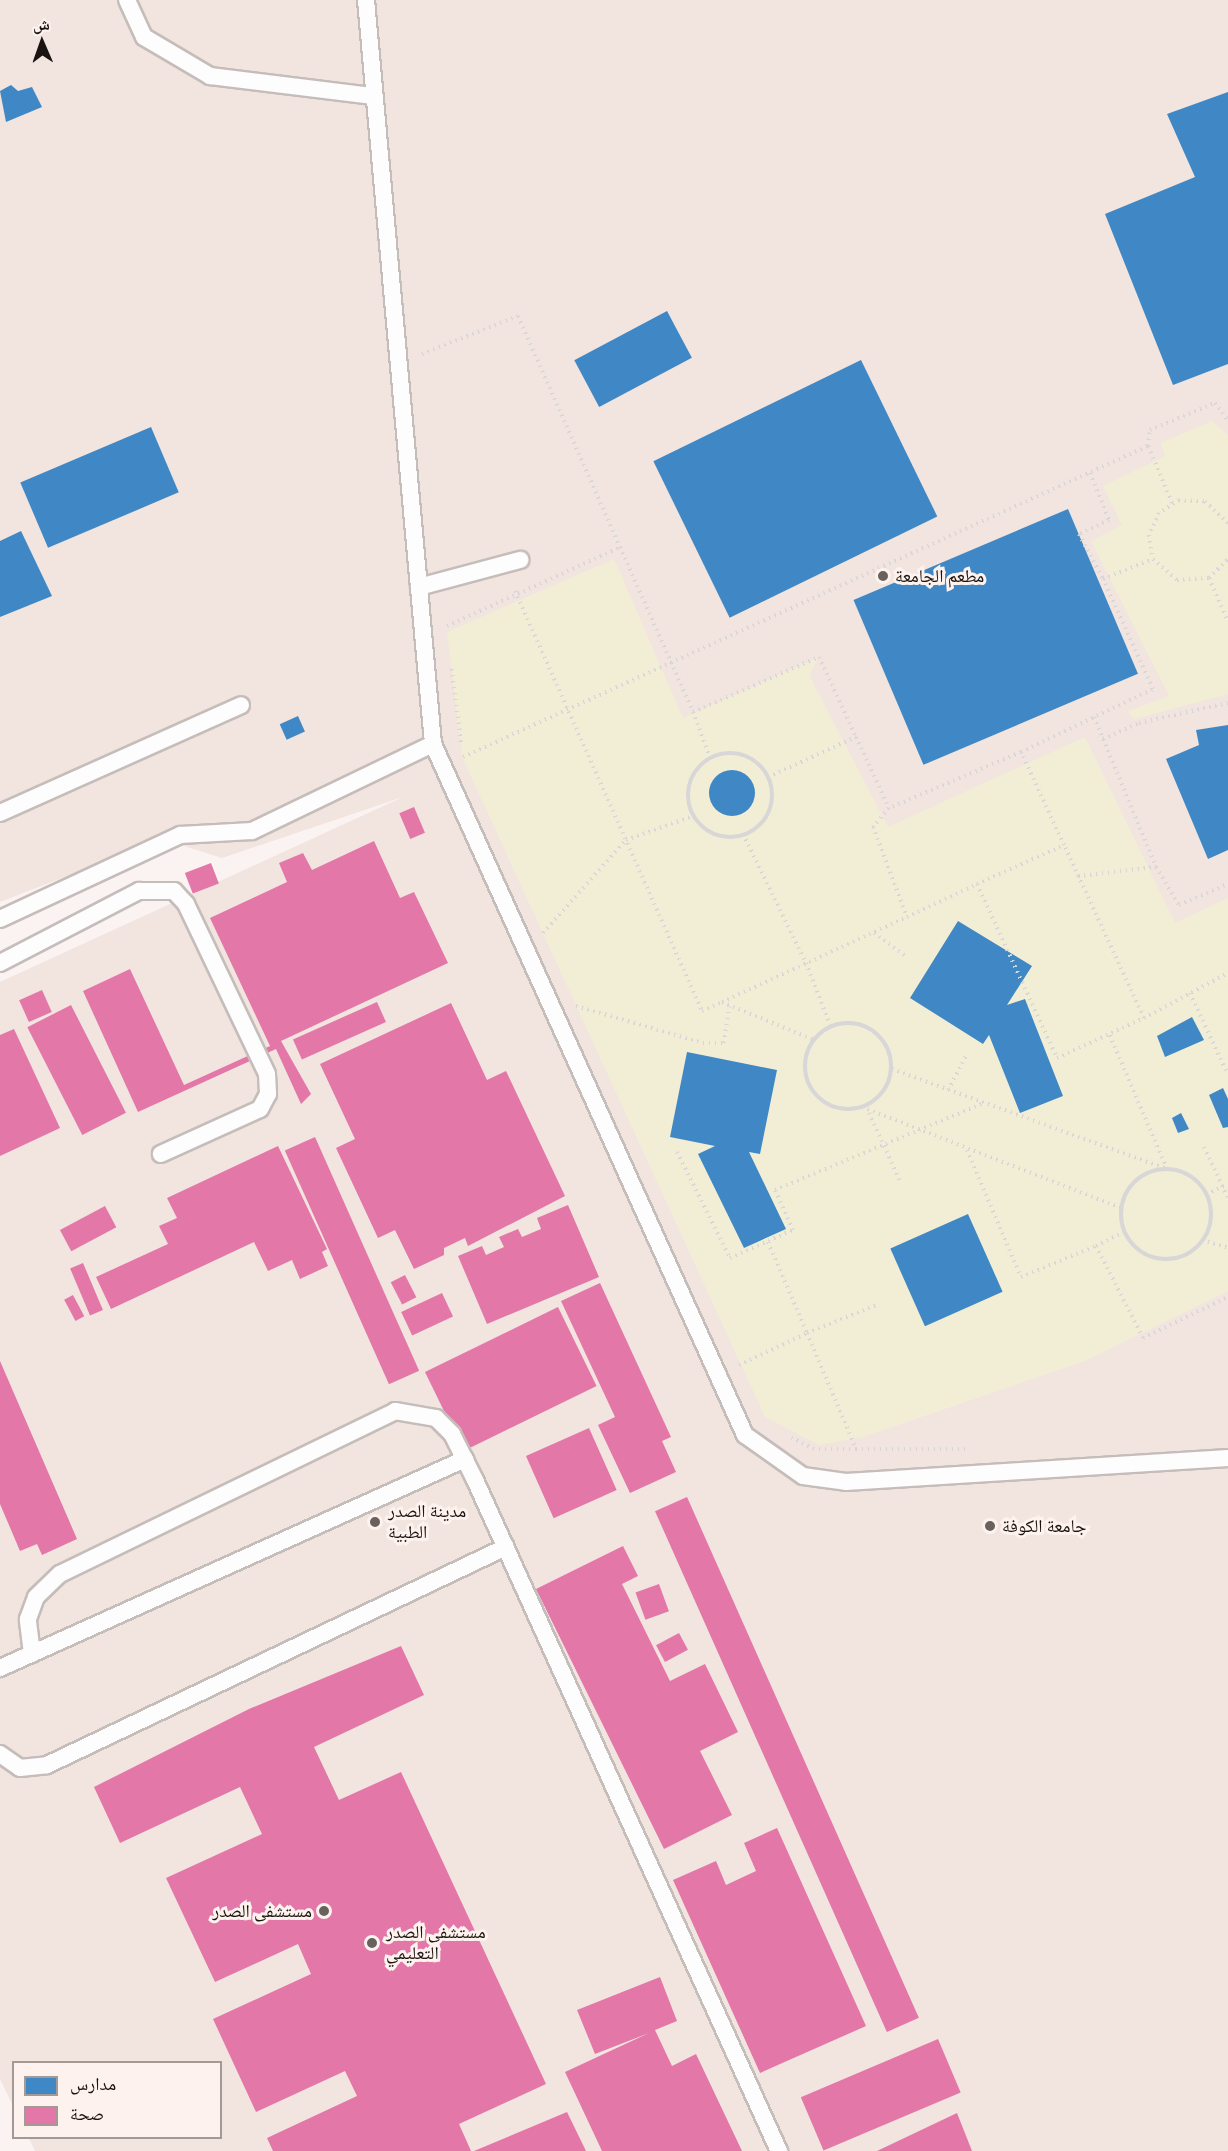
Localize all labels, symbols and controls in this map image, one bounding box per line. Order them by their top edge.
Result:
north arrow [12,12,72,72]
text: ش [33,14,50,34]
place label: مطعم الجامعة [895,565,984,587]
marker: مطعم الجامعة [876,569,890,583]
place label: مدينة الصدر الطبية [388,1501,466,1544]
marker: مدينة الصدر الطبية [366,1513,384,1531]
place label: جامعة الكوفة [1002,1515,1087,1537]
marker: جامعة الكوفة [983,1519,997,1533]
place label: مستشفى الصدر [212,1900,312,1922]
marker: مستشفى الصدر [317,1904,331,1918]
place label: مستشفى الصدر التعليمي [386,1922,486,1964]
marker: مستشفى الصدر التعليمي [363,1934,381,1952]
legend [12,2061,222,2139]
text: مدارس [70,2072,116,2095]
text: صحة [70,2102,104,2125]

